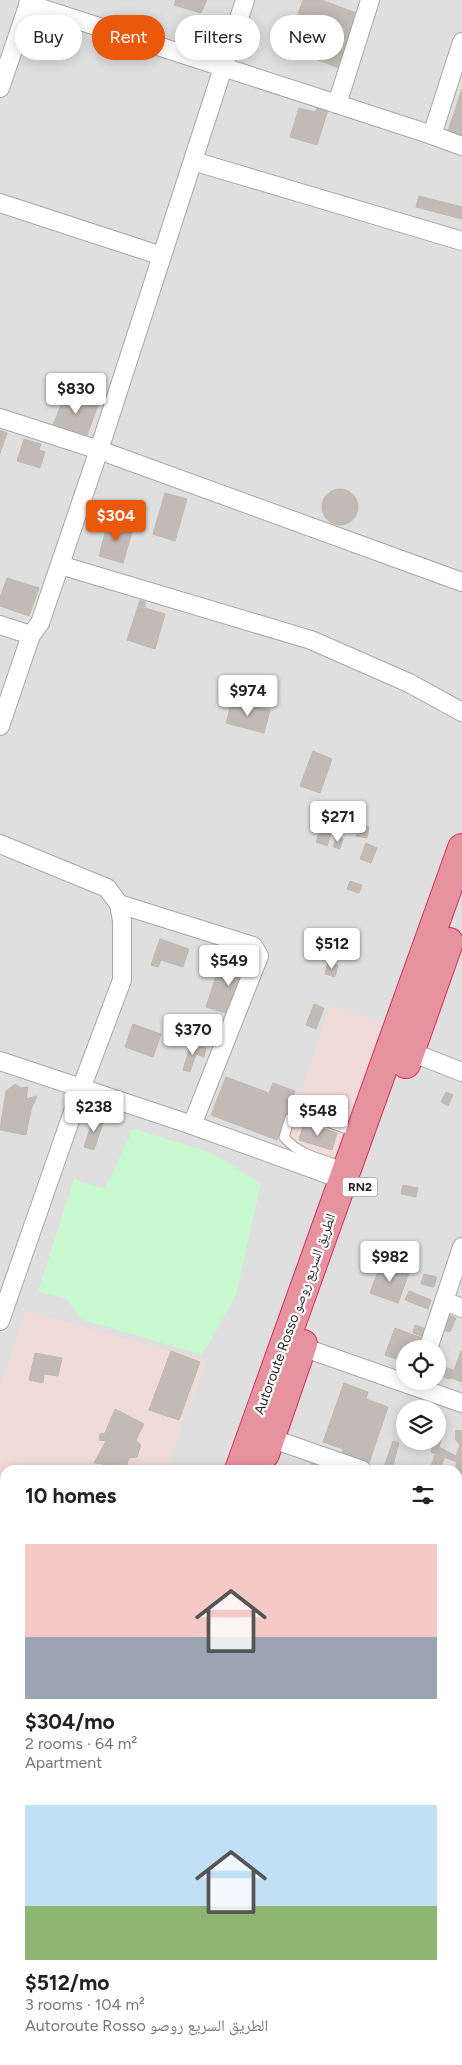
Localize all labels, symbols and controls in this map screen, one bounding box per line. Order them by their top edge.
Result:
chip: Buy [15,15,82,60]
chip: Rent [92,15,165,60]
chip: Filters [175,15,260,60]
chip: New [270,15,344,60]
pin: $830 [46,372,106,415]
text: $830 [57,379,95,398]
pin: $304 [86,500,146,542]
text: $304 [97,506,135,525]
pin: $974 [218,674,278,717]
text: $974 [229,681,267,700]
pin: $271 [308,800,368,843]
text: $271 [321,807,355,826]
pin: $512 [302,928,362,970]
text: $512 [315,934,349,953]
pin: $549 [199,944,259,987]
text: $549 [210,951,248,970]
pin: $370 [163,1014,223,1056]
text: $370 [174,1020,212,1039]
pin: $238 [64,1090,124,1133]
pin: $548 [288,1094,348,1137]
text: $238 [76,1097,112,1116]
text: $548 [299,1101,337,1120]
road number: RN2 [342,1178,378,1196]
street label: Autoroute Rosso الطريق السريع روصو [251,1211,340,1417]
pin: $982 [360,1240,420,1283]
text: $982 [371,1247,409,1266]
map controls [396,1340,446,1450]
button: locate [396,1340,446,1390]
button: layers [396,1400,446,1450]
icon: filters [409,1481,437,1509]
text: 10 homes [25,1483,116,1508]
icon: home [186,1576,276,1666]
text: $304/mo [25,1709,115,1734]
text: 2 rooms · 64 m² [25,1734,137,1753]
text: Apartment [25,1753,102,1772]
icon: home [186,1837,276,1927]
text: $512/mo [25,1970,109,1995]
text: 3 rooms · 104 m² [25,1995,145,2014]
text: Autoroute Rosso الطريق السريع روصو [25,2016,268,2035]

